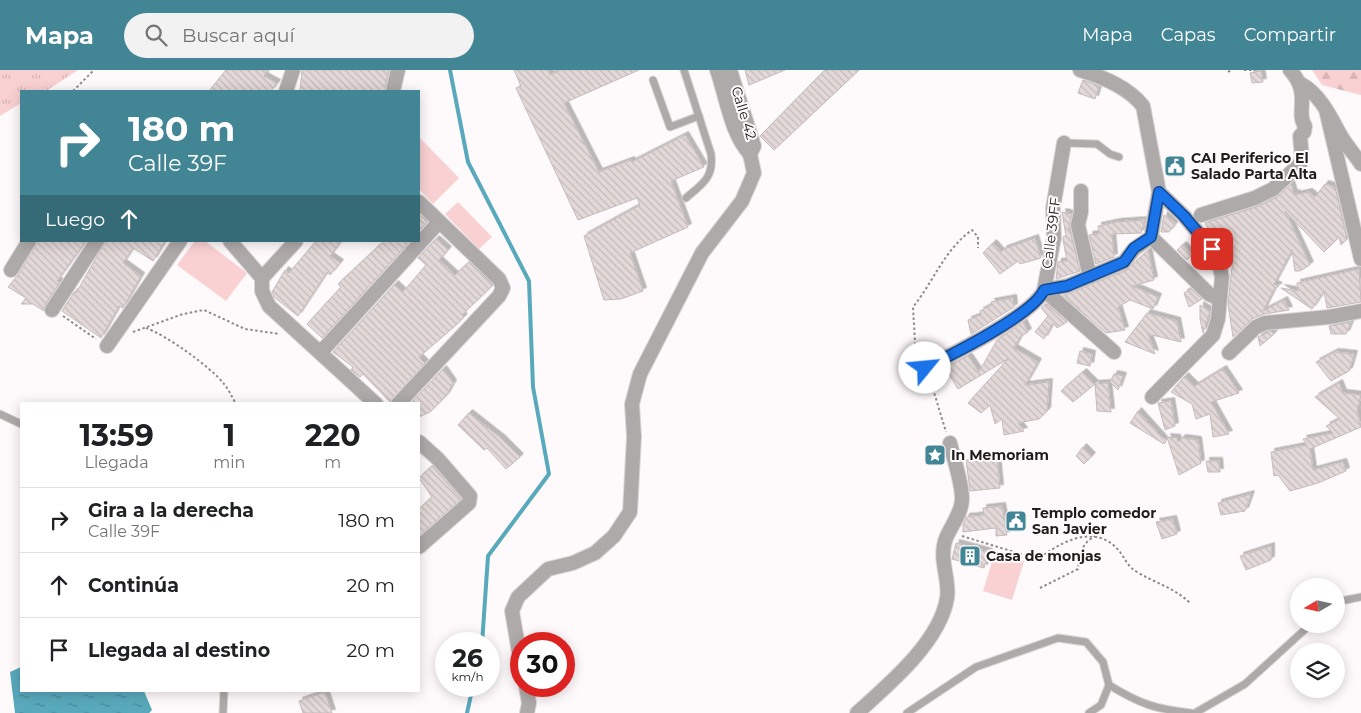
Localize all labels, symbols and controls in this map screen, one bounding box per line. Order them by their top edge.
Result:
search box [124,13,474,58]
text: Mapa [25,21,94,50]
icon: search [142,21,170,49]
text: Buscar aquí [182,24,295,47]
text: Mapa [1082,24,1133,46]
text: Capas [1161,24,1216,46]
text: Compartir [1244,24,1336,46]
street label: Calle 42 [727,84,761,142]
text: 180 m [128,107,235,150]
icon: right [45,110,110,175]
place label: CAI Periferico El Salado Parta Alta [1191,149,1317,183]
text: Calle 39F [128,150,227,177]
public building icon: CAI Periferico El Salado Parta Alta [1163,154,1187,178]
street label: Calle 39FF [1038,196,1064,270]
icon: ahead [115,205,143,233]
text: Luego [45,208,105,231]
pin [1191,228,1233,270]
icon: arrive [1198,235,1226,263]
position arrow [898,341,950,393]
text: 13:59 [79,417,154,454]
text: 1 [223,417,235,454]
text: 220 [305,417,361,454]
place icon: In Memoriam [923,443,947,467]
place label: In Memoriam [951,446,1049,464]
text: Llegada [85,453,149,472]
text: min [213,453,245,472]
text: m [324,453,341,472]
text: Gira a la derecha [88,499,254,522]
place label: Templo comedor San Javier [1032,504,1156,538]
icon: right [45,506,73,534]
text: 180 m [338,509,395,532]
public building icon: Templo comedor San Javier [1004,509,1028,533]
text: Calle 39F [88,522,160,541]
building icon: Casa de monjas [958,544,982,568]
place label: Casa de monjas [986,547,1102,565]
icon: ahead [45,571,73,599]
text: Continúa [88,574,179,597]
text: 20 m [347,574,395,597]
north arrow [1290,578,1345,632]
map controls [1290,578,1345,698]
speed limit sign: 30 [510,632,575,697]
icon: arrive [45,636,73,664]
text: Llegada al destino [88,639,270,662]
text: 20 m [347,639,395,662]
text: 26 [452,643,483,673]
button: layers [1290,643,1345,698]
text: km/h [451,669,484,684]

